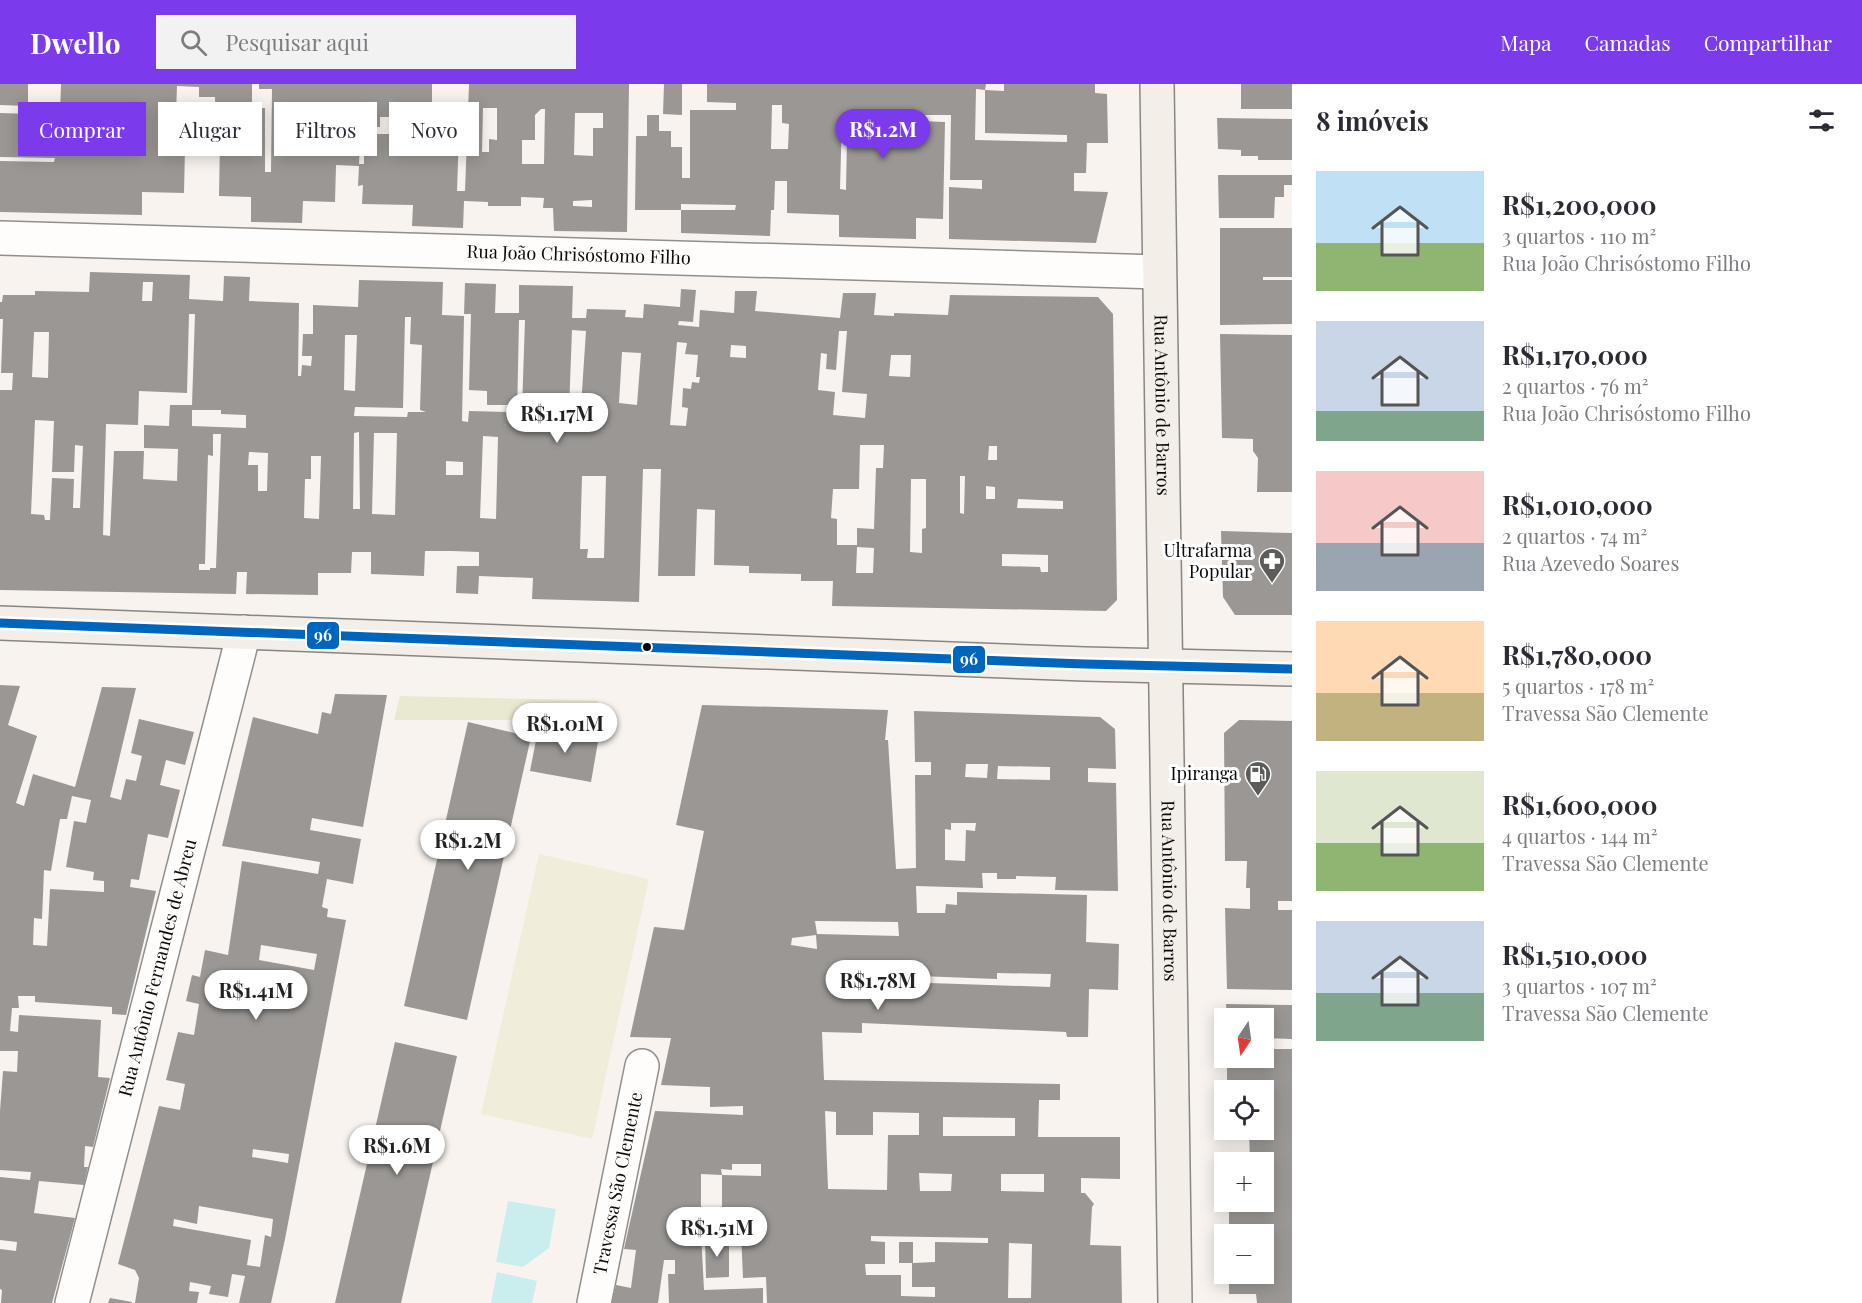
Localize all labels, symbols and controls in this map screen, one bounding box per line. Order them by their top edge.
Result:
search box [156,15,576,69]
text: Dwello [30,24,120,61]
icon: search [177,26,210,59]
text: Pesquisar aqui [225,27,369,57]
text: Mapa [1500,28,1552,56]
text: Camadas [1585,28,1671,56]
text: Compartilhar [1704,28,1832,56]
chip: Comprar [18,102,146,156]
chip: Alugar [158,102,262,156]
chip: Filtros [274,102,377,156]
chip: Novo [389,102,479,156]
text: 8 imóveis [1316,103,1429,138]
icon: filters [1805,104,1838,137]
pin: R$1.2M [834,109,932,160]
text: R$1.2M [849,115,917,142]
text: R$1,200,000 [1502,187,1656,222]
icon: home [1364,195,1436,267]
text: 3 quartos · 110 m² [1502,222,1656,249]
street label: Rua João Chrisóstomo Filho [466,239,691,269]
text: Rua João Chrisóstomo Filho [1502,249,1751,276]
street label: Rua Antônio de Barros [1149,314,1176,496]
text: R$1,170,000 [1502,337,1648,372]
icon: home [1364,345,1436,417]
text: 2 quartos · 76 m² [1502,372,1648,399]
pin: R$1.17M [502,393,612,444]
text: R$1.17M [520,399,594,426]
text: Rua João Chrisóstomo Filho [1502,399,1751,426]
text: R$1,010,000 [1502,487,1653,522]
icon: home [1364,495,1436,567]
text: 2 quartos · 74 m² [1502,522,1647,549]
place label: Ultrafarma Popular [1164,538,1252,583]
pharmacy icon: Ultrafarma Popular [1257,546,1287,584]
text: Rua Azevedo Soares [1502,549,1679,576]
line badge: 96 [306,621,340,650]
text: 96 [314,624,332,645]
text: R$1,780,000 [1502,637,1652,672]
unlabelled marker [641,641,653,653]
line badge: 96 [952,645,986,674]
icon: home [1364,645,1436,717]
text: 96 [960,648,978,669]
text: 5 quartos · 178 m² [1502,672,1654,699]
text: Travessa São Clemente [1502,699,1709,726]
pin: R$1.01M [510,703,620,754]
text: R$1.01M [526,709,604,736]
fuel station icon: Ipiranga [1243,759,1273,797]
place label: Ipiranga [1171,761,1238,785]
text: R$1,600,000 [1502,787,1657,822]
icon: home [1364,795,1436,867]
street label: Rua Antônio de Barros [1157,800,1183,982]
pin: R$1.2M [419,820,517,871]
text: 4 quartos · 144 m² [1502,822,1657,849]
text: R$1.2M [434,826,502,853]
street label: Rua Antônio Fernandes de Abreu [112,836,202,1099]
text: Travessa São Clemente [1502,849,1709,876]
text: R$1,510,000 [1502,937,1648,972]
icon: home [1364,945,1436,1017]
pin: R$1.78M [823,960,933,1011]
text: R$1.78M [840,966,916,993]
pin: R$1.41M [201,970,311,1021]
text: 3 quartos · 107 m² [1502,972,1657,999]
text: R$1.41M [218,976,294,1003]
text: Travessa São Clemente [1502,999,1709,1026]
north arrow [1214,1008,1274,1068]
map controls [1214,1008,1274,1284]
button: locate [1214,1080,1274,1140]
street label: Travessa São Clemente [587,1090,647,1277]
pin: R$1.6M [348,1125,446,1176]
text: R$1.6M [363,1131,431,1158]
button: + [1214,1152,1274,1212]
pin: R$1.51M [662,1207,772,1258]
text: R$1.51M [680,1213,754,1240]
button: − [1214,1224,1274,1284]

